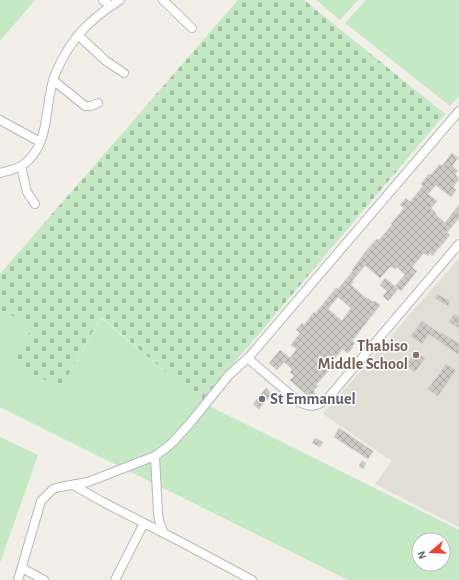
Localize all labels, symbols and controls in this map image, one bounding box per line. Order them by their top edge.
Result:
place label: Thabiso Middle School [318,338,408,372]
marker: Thabiso Middle School [411,350,421,360]
place label: St Emmanuel [270,391,356,407]
marker: St Emmanuel [257,394,267,404]
north arrow [411,532,451,572]
text: N [416,550,428,561]

